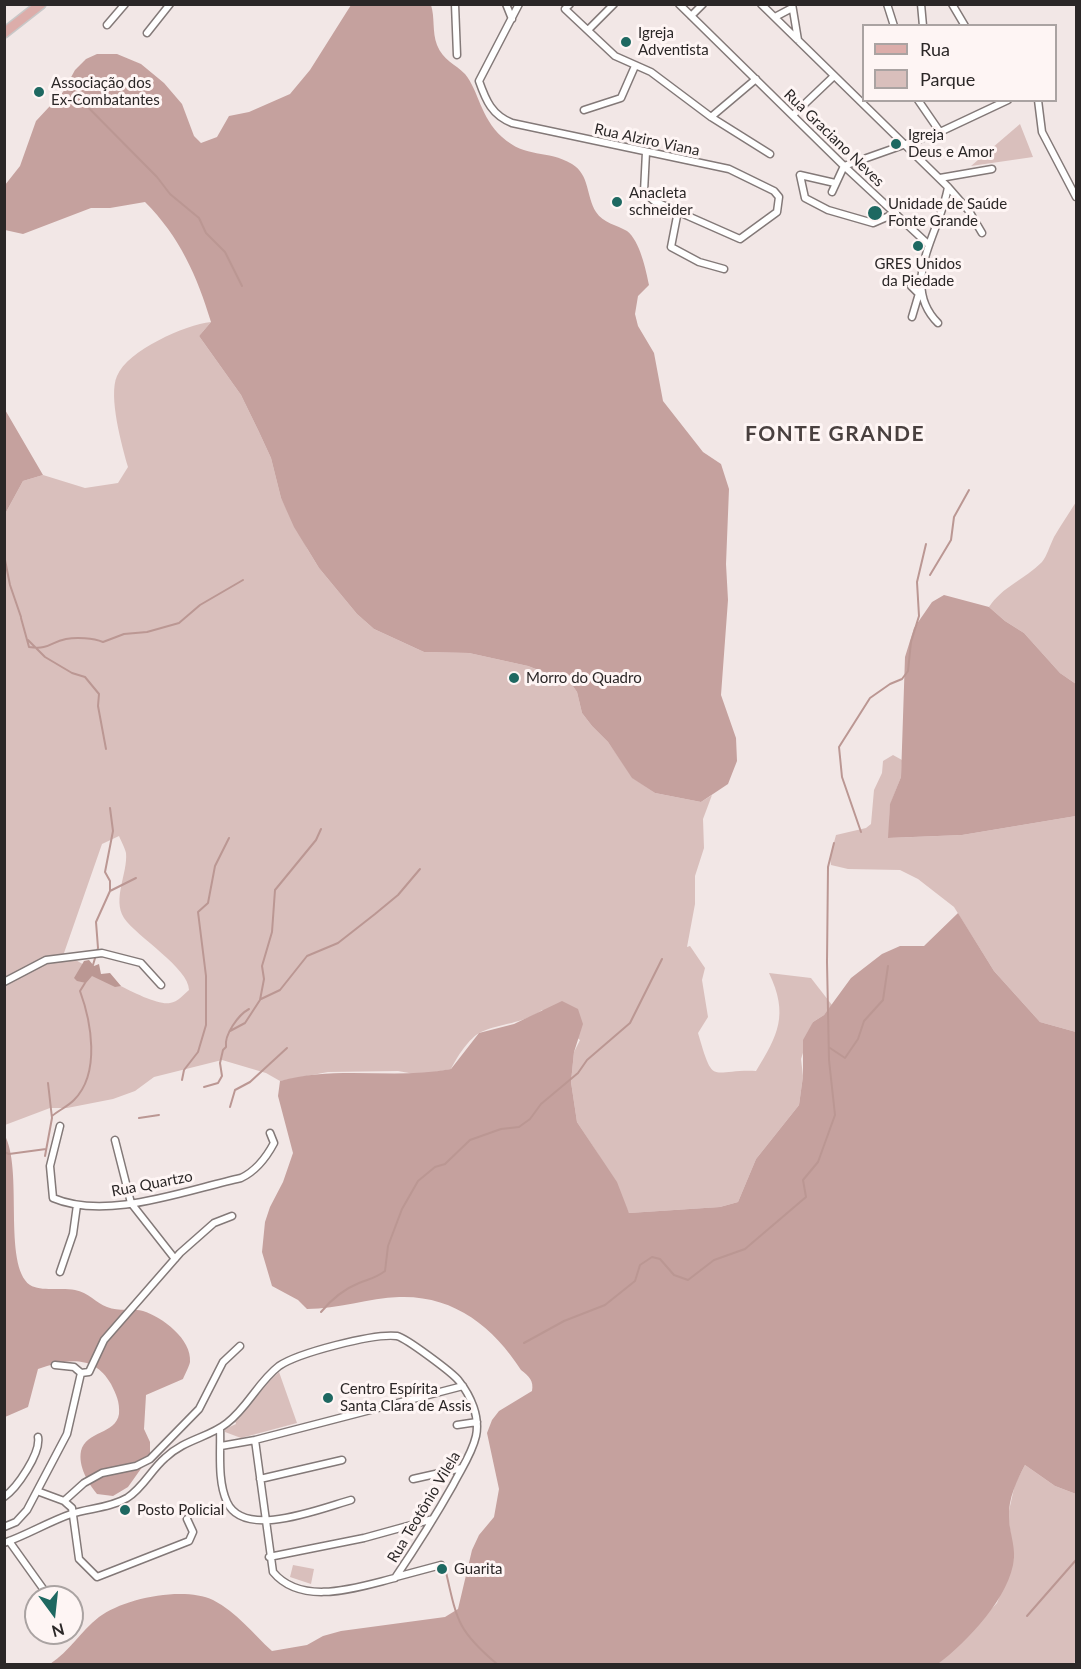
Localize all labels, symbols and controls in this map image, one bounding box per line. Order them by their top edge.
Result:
place label: Igreja Adventista [638,24,709,59]
legend [862,24,1057,102]
marker: Igreja Adventista [619,35,633,49]
text: Rua [920,38,950,60]
text: Parque [920,68,975,90]
place label: Associação dos Ex-Combatantes [51,74,160,109]
marker: Associação dos Ex-Combatantes [32,85,46,99]
street label: Rua Graciano Neves [780,86,888,190]
street label: Rua Alziro Viana [593,120,701,160]
place label: Igreja Deus e Amor [908,126,994,161]
marker: Igreja Deus e Amor [889,137,903,151]
place label: Anacleta schneider [629,184,693,219]
marker: Anacleta schneider [610,195,624,209]
place label: Unidade de Saúde Fonte Grande [888,195,1007,230]
marker: Unidade de Saúde Fonte Grande [866,204,884,222]
marker: GRES Unidos da Piedade [911,239,925,253]
place label: GRES Unidos da Piedade [874,255,962,290]
district label: FONTE GRANDE [745,421,925,447]
place label: Morro do Quadro [526,669,642,687]
marker: Morro do Quadro [507,671,521,685]
street label: Rua Quartzo [110,1167,194,1201]
place label: Centro Espírita Santa Clara de Assis [340,1380,471,1415]
marker: Centro Espírita Santa Clara de Assis [321,1391,335,1405]
street label: Rua Teotônio Vilela [384,1448,464,1566]
place label: Posto Policial [137,1501,224,1519]
marker: Posto Policial [118,1503,132,1517]
place label: Guarita [454,1560,503,1578]
marker: Guarita [435,1562,449,1576]
north arrow [24,1585,84,1645]
text: N [50,1620,67,1642]

